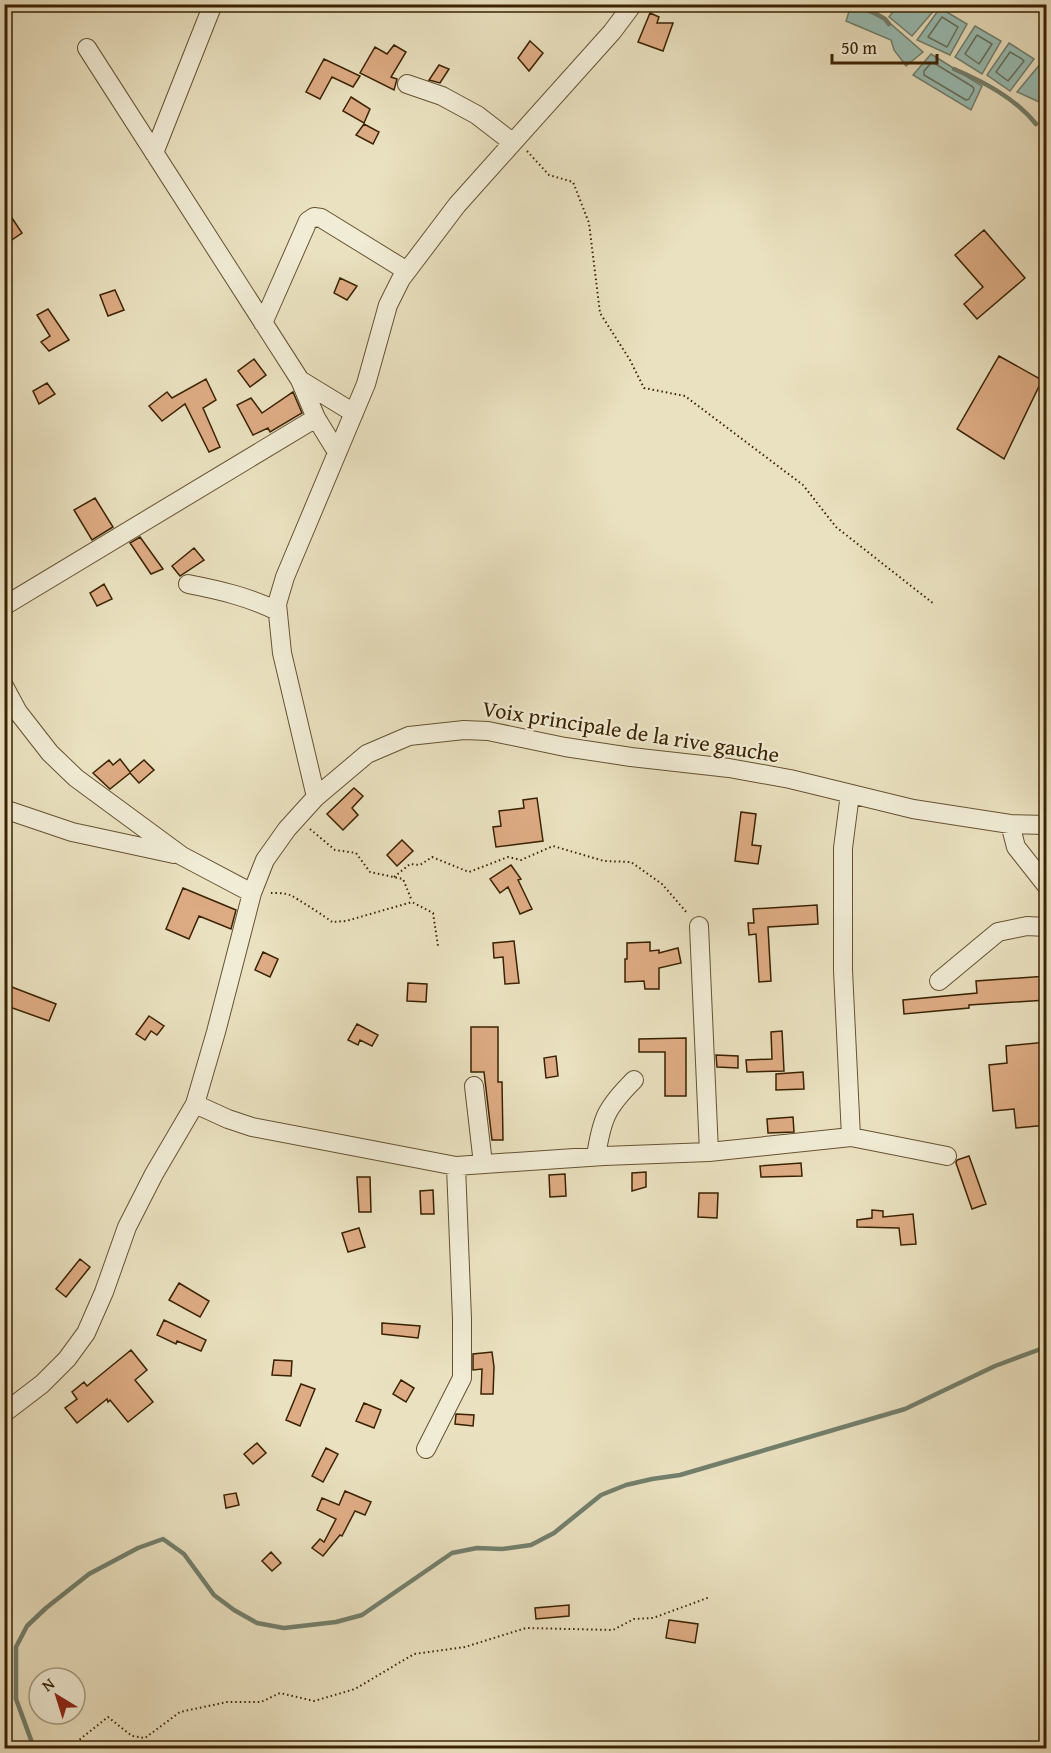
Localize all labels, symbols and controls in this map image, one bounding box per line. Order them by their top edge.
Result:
scale bar [832,27,937,65]
text: 50 m [841,34,877,61]
street label: Voix principale de la rive gauche [480,692,782,770]
north arrow [27,1666,87,1726]
text: N [36,1671,60,1697]

